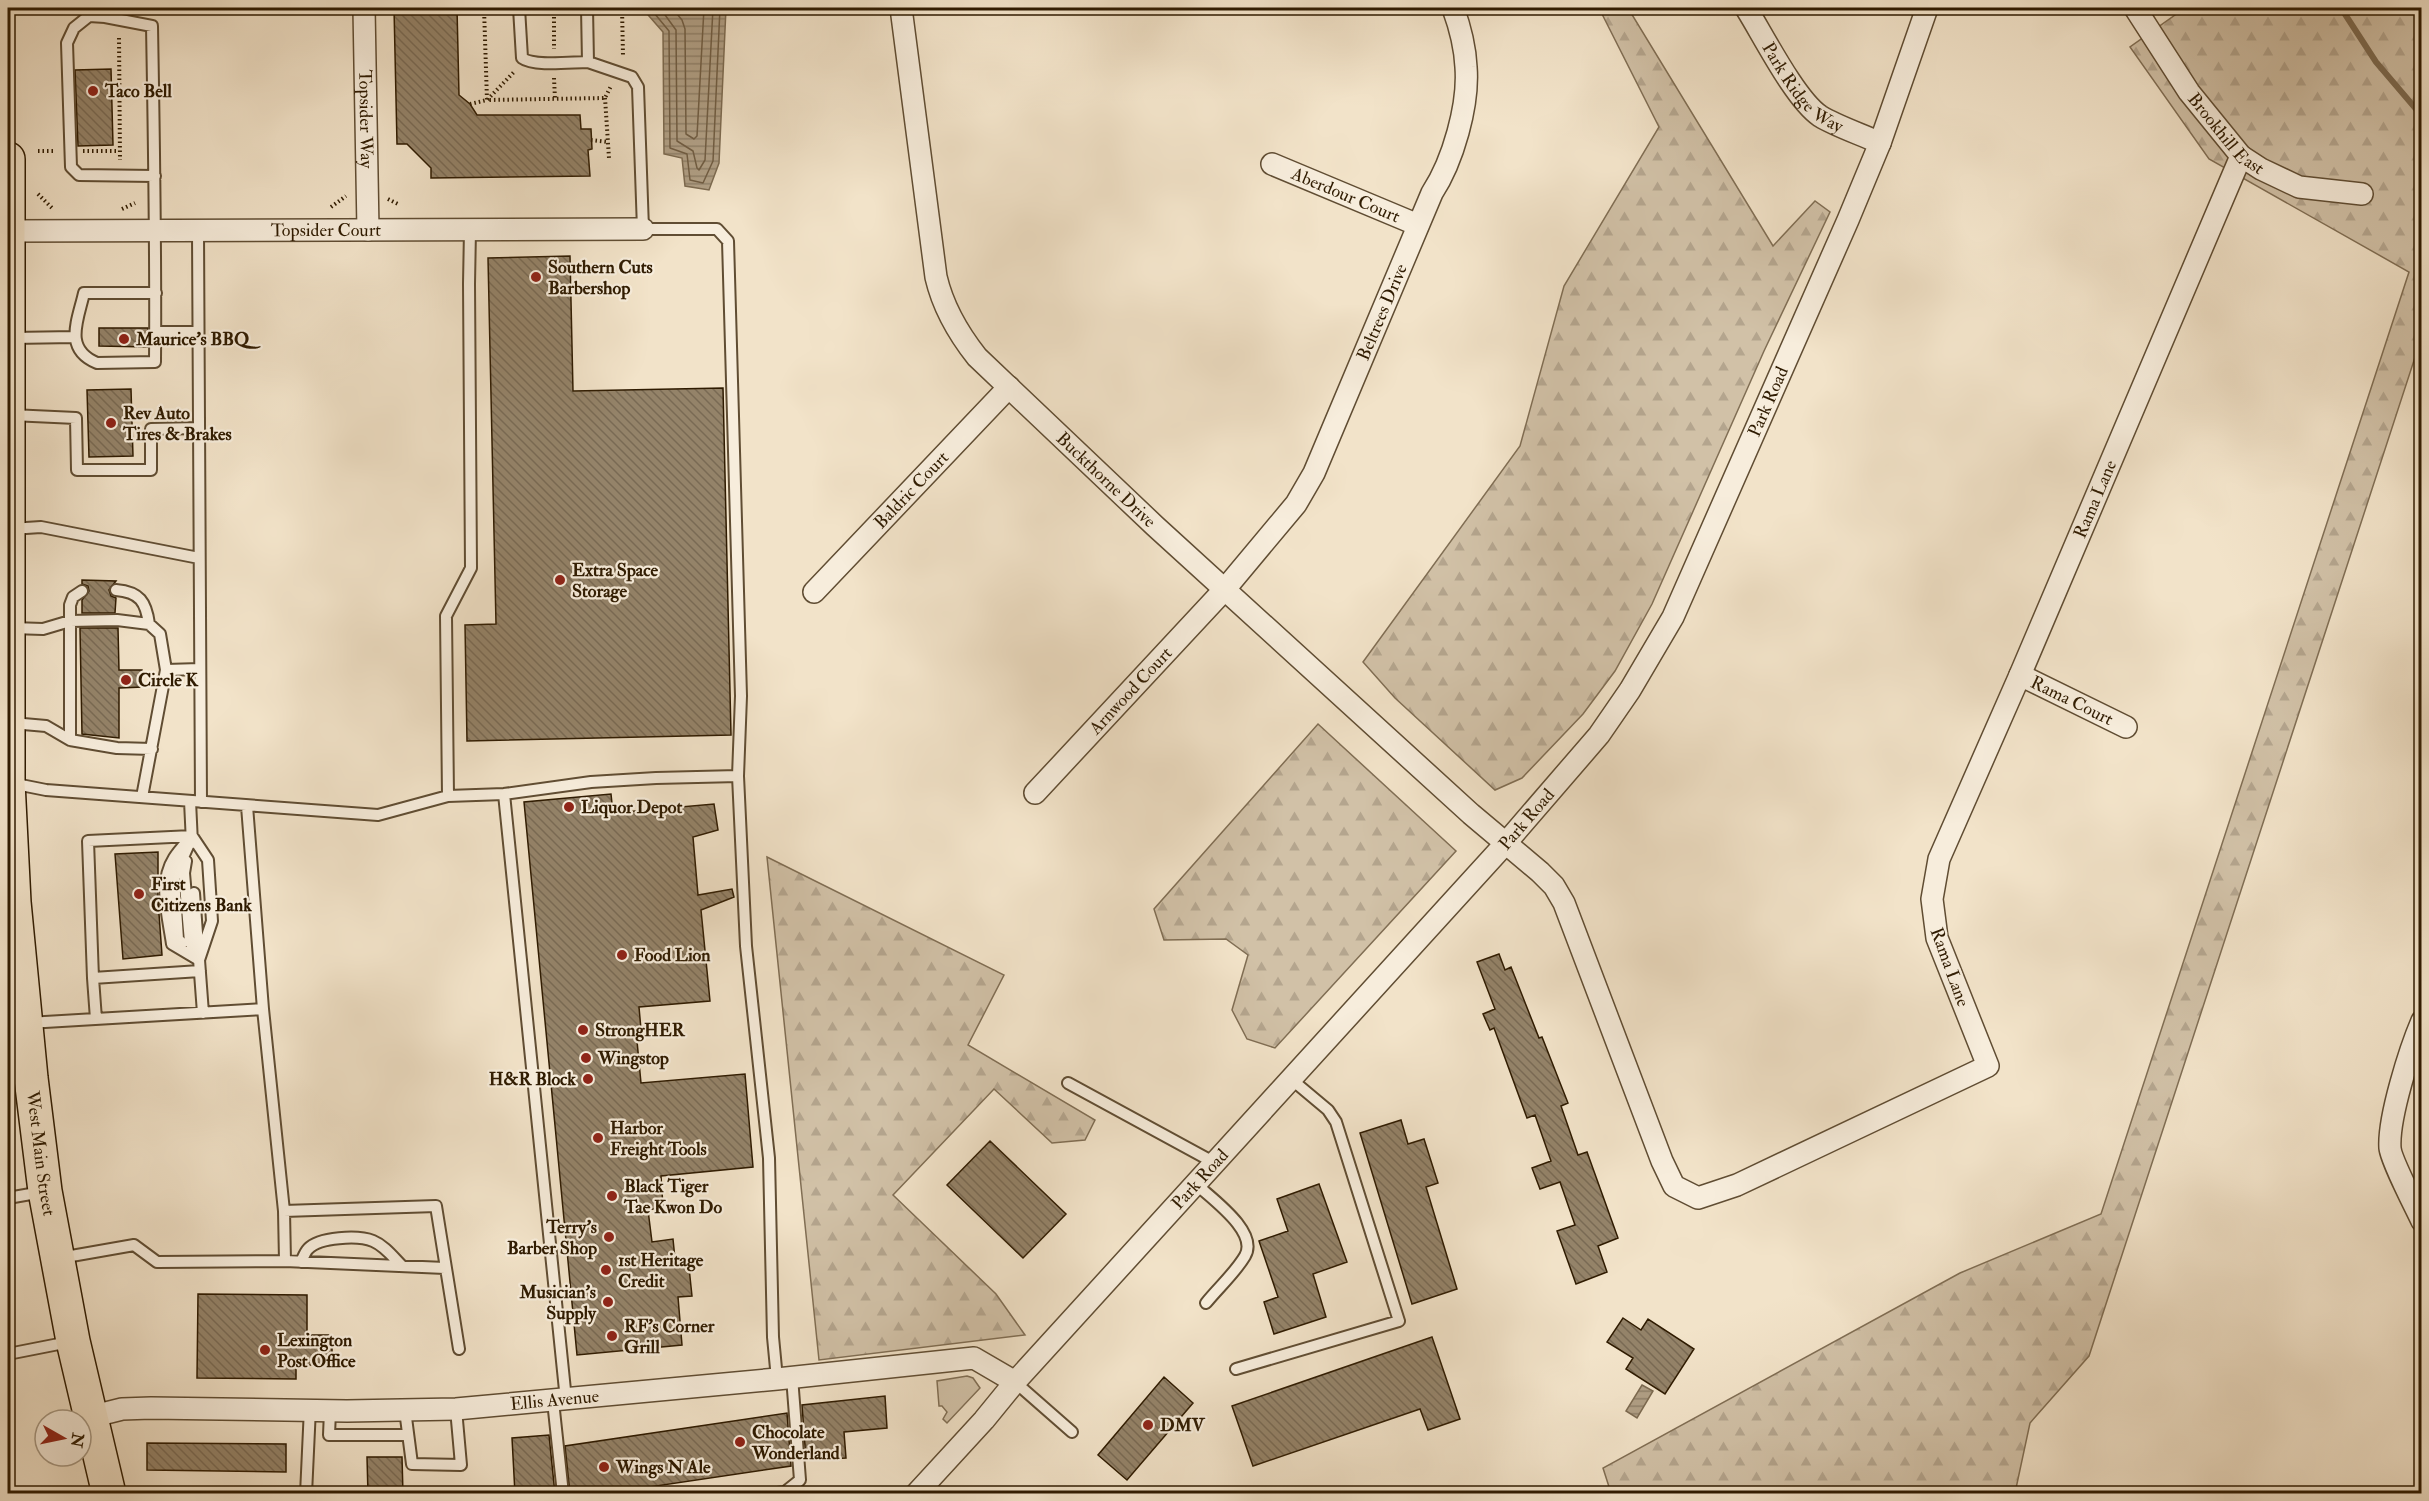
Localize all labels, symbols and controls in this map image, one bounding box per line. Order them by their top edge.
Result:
street label: Park Ridge Way [1757,38,1848,139]
street label: Topsider Way [353,70,378,170]
place label: Taco Bell [104,80,172,103]
marker: Taco Bell [86,84,100,98]
street label: Brookhill East [2182,88,2269,180]
street label: Aberdour Court [1287,162,1404,228]
street label: Topsider Court [271,219,381,242]
place label: Southern Cuts Barbershop [548,256,653,300]
street label: Beltrees Drive [1352,260,1413,364]
marker: Southern Cuts Barbershop [529,270,543,284]
place label: Maurice's BBQ [135,328,261,351]
marker: Maurice's BBQ [117,332,131,346]
street label: Park Road [1743,363,1794,440]
place label: Rev Auto Tires & Brakes [122,402,232,446]
marker: Rev Auto Tires & Brakes [104,416,118,430]
street label: Buckthorne Drive [1051,427,1161,533]
street label: Baldric Court [869,446,954,534]
street label: Rama Lane [2069,456,2122,542]
place label: Extra Space Storage [572,559,658,603]
marker: Extra Space Storage [553,573,567,587]
street label: Arnwood Court [1084,642,1177,740]
place label: Circle K [138,669,200,692]
street label: Rama Court [2027,671,2117,731]
marker: Circle K [119,673,133,687]
street label: Park Road [1494,784,1560,855]
place label: Liquor Depot [581,796,682,819]
marker: Liquor Depot [562,800,576,814]
place label: First Citizens Bank [151,873,252,917]
marker: First Citizens Bank [132,887,146,901]
street label: Rama Lane [1925,924,1975,1010]
place label: Food Lion [634,944,711,967]
marker: Food Lion [615,948,629,962]
place label: StrongHER [595,1019,686,1042]
marker: StrongHER [576,1023,590,1037]
place label: Wingstop [597,1047,669,1070]
marker: Wingstop [579,1051,593,1065]
place label: H&R Block [489,1068,576,1091]
marker: H&R Block [581,1072,595,1086]
street label: West Main Street [21,1089,60,1218]
place label: Harbor Freight Tools [610,1117,707,1161]
marker: Harbor Freight Tools [591,1131,605,1145]
street label: Park Road [1167,1144,1234,1215]
place label: Black Tiger Tae Kwon Do [623,1175,722,1219]
marker: Black Tiger Tae Kwon Do [605,1189,619,1203]
place label: Terry's Barber Shop [507,1216,597,1260]
marker: Terry's Barber Shop [602,1230,616,1244]
place label: 1st Heritage Credit [618,1249,704,1293]
marker: 1st Heritage Credit [599,1263,613,1277]
place label: Musician's Supply [518,1281,597,1325]
marker: Musician's Supply [601,1295,615,1309]
place label: RF's Corner Grill [624,1315,715,1359]
place label: Lexington Post Office [277,1329,356,1373]
marker: RF's Corner Grill [605,1329,619,1343]
marker: Lexington Post Office [258,1343,272,1357]
street label: Ellis Avenue [509,1385,600,1416]
north arrow [33,1408,93,1468]
place label: DMV [1160,1414,1206,1437]
marker: DMV [1141,1418,1155,1432]
place label: Chocolate Wonderland [751,1421,840,1465]
text: N [66,1431,88,1449]
marker: Chocolate Wonderland [733,1435,747,1449]
place label: Wings N Ale [615,1456,711,1479]
marker: Wings N Ale [597,1460,611,1474]

